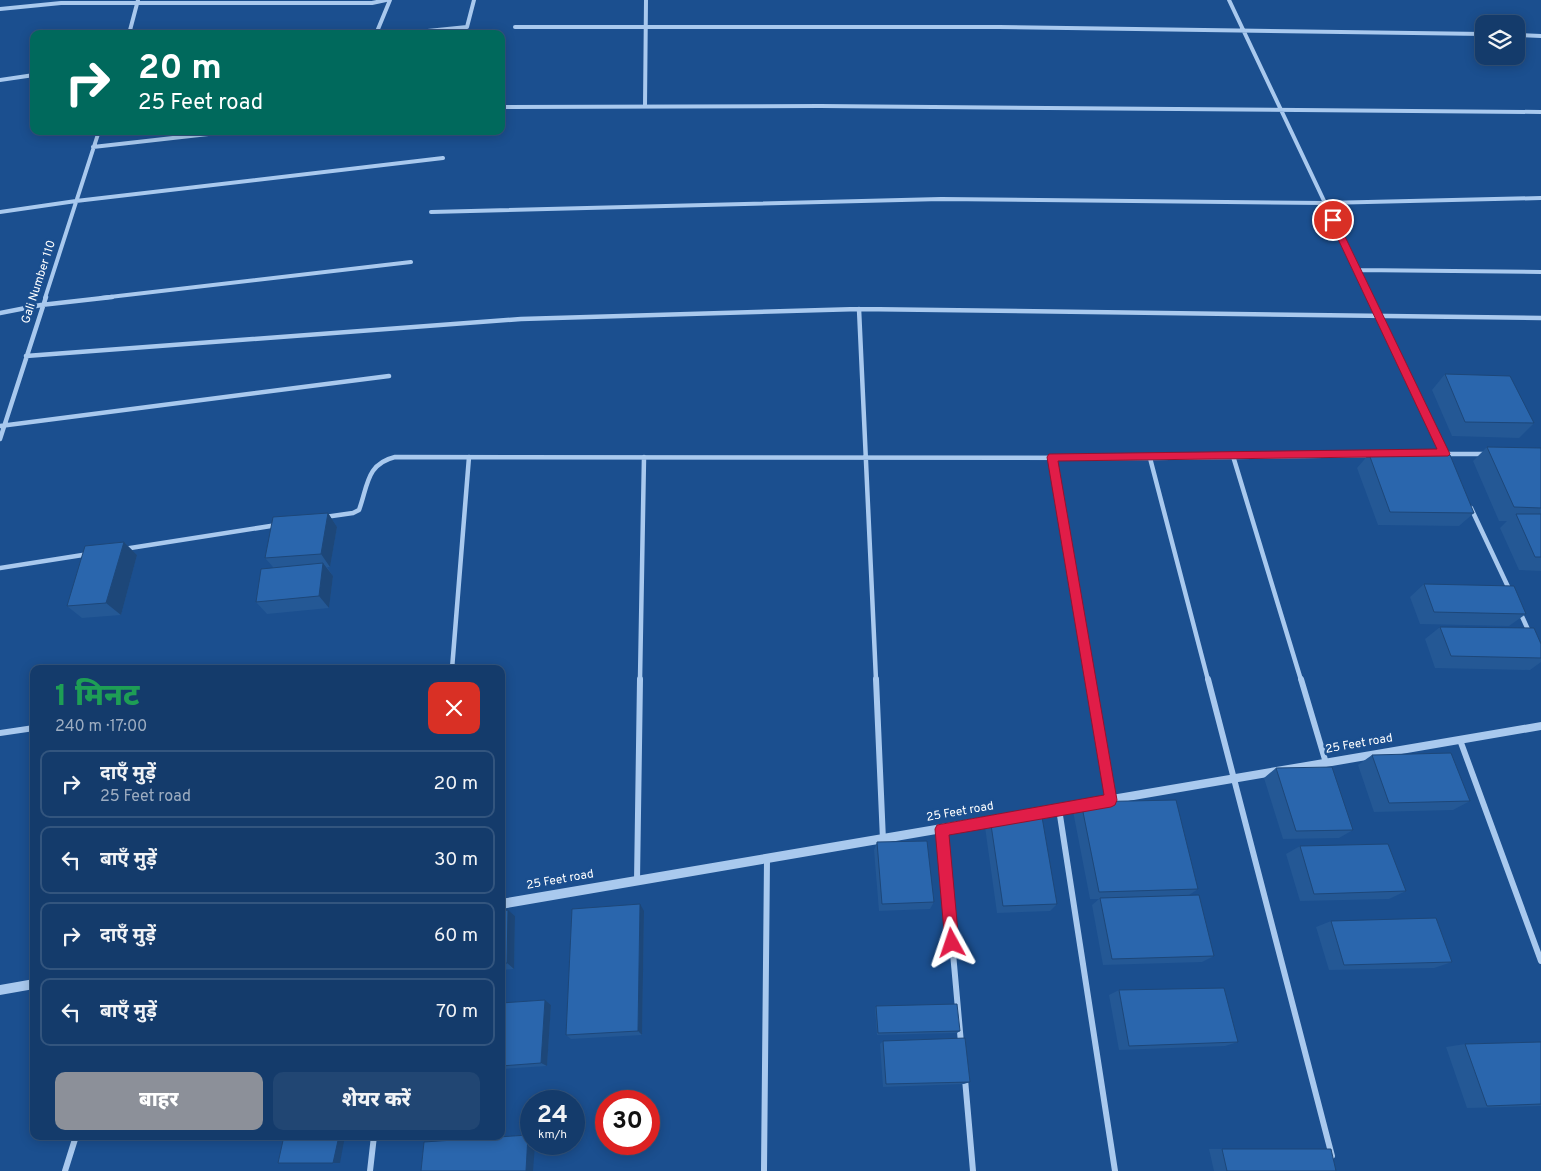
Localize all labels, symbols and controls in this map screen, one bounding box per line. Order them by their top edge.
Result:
map controls [1475,15,1525,65]
button: layers [1475,15,1525,65]
text: 20 m [138,47,222,91]
icon: right [55,50,120,115]
text: 25 Feet road [138,90,263,117]
pin [1312,199,1354,241]
icon: arrive [1319,206,1347,234]
street label: Gali Number 110 [18,238,60,326]
text: 1 मिनट [55,679,140,716]
button: close [428,682,480,734]
text: 240 m · 17:00 [55,717,147,737]
street label: 25 Feet road [1324,730,1394,758]
text: दाएँ मुड़ें [100,762,156,786]
icon: right [57,770,85,798]
text: 20 m [434,772,478,796]
text: 25 Feet road [100,787,191,807]
street label: 25 Feet road [925,798,995,826]
icon: left [57,846,85,874]
text: बाएँ मुड़ें [100,848,157,872]
text: 30 m [434,848,478,872]
street label: 25 Feet road [525,866,595,894]
position arrow [925,916,977,968]
icon: right [57,922,85,950]
text: दाएँ मुड़ें [100,924,156,948]
text: 60 m [434,924,478,948]
icon: left [57,998,85,1026]
text: बाएँ मुड़ें [100,1000,157,1024]
text: 70 m [436,1000,478,1024]
button: बाहर [55,1072,263,1130]
button: शेयर करें [273,1072,480,1130]
speed limit sign: 30 [595,1090,660,1155]
text: 24 [537,1100,568,1132]
text: km/h [538,1127,567,1143]

